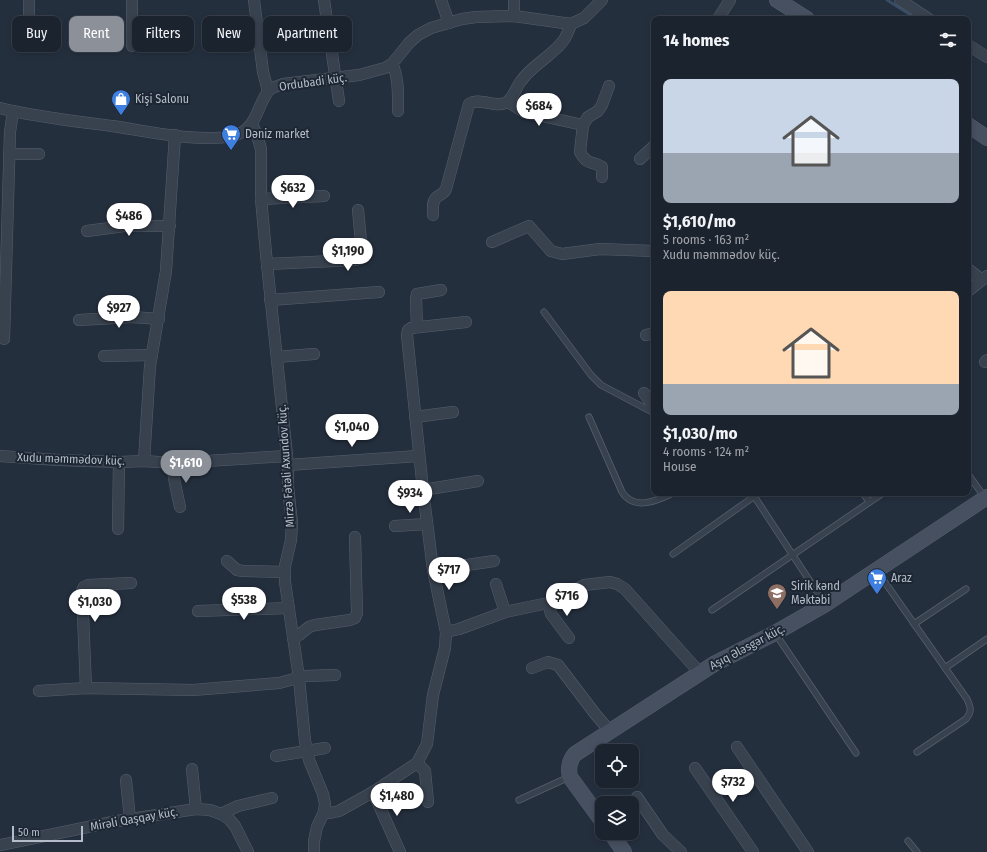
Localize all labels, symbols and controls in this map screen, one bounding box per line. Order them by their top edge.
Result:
chip: Buy [12,16,61,52]
chip: Rent [69,16,124,52]
chip: Filters [132,16,194,52]
chip: New [202,16,255,52]
chip: Apartment [263,16,352,52]
icon: filters [937,29,959,51]
text: 14 homes [663,30,730,51]
street label: Ordubadi küç. [278,70,348,94]
shop icon: Kişi Salonu [110,88,132,116]
place label: Kişi Salonu [135,92,189,106]
pin: $684 [515,93,563,127]
text: $684 [526,98,552,113]
icon: home [775,105,847,177]
supermarket icon: Dəniz market [220,123,242,151]
place label: Dəniz market [245,127,310,141]
pin: $632 [269,175,317,209]
text: $632 [280,180,306,195]
pin: $486 [105,203,153,237]
text: $486 [116,208,142,223]
text: $1,610/mo [663,211,736,232]
text: 5 rooms · 163 m² [663,232,749,247]
pin: $1,190 [315,238,381,272]
text: $1,190 [332,243,364,258]
text: Xudu məmmədov küç. [663,247,780,262]
pin: $927 [95,295,143,329]
text: $927 [107,300,131,315]
icon: home [775,317,847,389]
street label: Mirzə Fətəli Axundov küç. [275,404,297,528]
pin: $1,040 [319,414,385,448]
text: $1,040 [334,419,370,434]
text: $1,030/mo [663,423,738,444]
text: 4 rooms · 124 m² [663,444,749,459]
street label: Xudu məmmədov küç. [17,450,126,468]
pin: $1,610 [153,450,219,484]
text: $1,610 [169,455,203,470]
text: House [663,459,697,474]
pin: $934 [386,480,434,514]
text: $934 [397,485,423,500]
pin: $717 [425,557,473,591]
text: $717 [438,562,460,577]
supermarket icon: Araz [866,567,888,595]
place label: Araz [891,571,912,585]
place label: Sirik kənd Məktəbi [791,579,840,607]
school or university icon: Sirik kənd Məktəbi [766,582,788,610]
pin: $716 [543,583,591,617]
pin: $538 [220,587,268,621]
text: $716 [555,588,579,603]
pin: $1,030 [62,589,128,623]
text: $538 [231,592,257,607]
text: $1,030 [78,594,112,609]
street label: Aşıq Ələsgər küç. [707,621,787,673]
map controls [595,744,639,840]
button: locate [595,744,639,788]
pin: $732 [709,769,757,803]
text: $732 [721,774,745,789]
pin: $1,480 [364,783,430,817]
text: $1,480 [380,788,414,803]
button: layers [595,796,639,840]
street label: Mirəli Qaşqay küç. [89,804,179,834]
scale bar [12,824,83,843]
text: 50 m [18,826,40,839]

